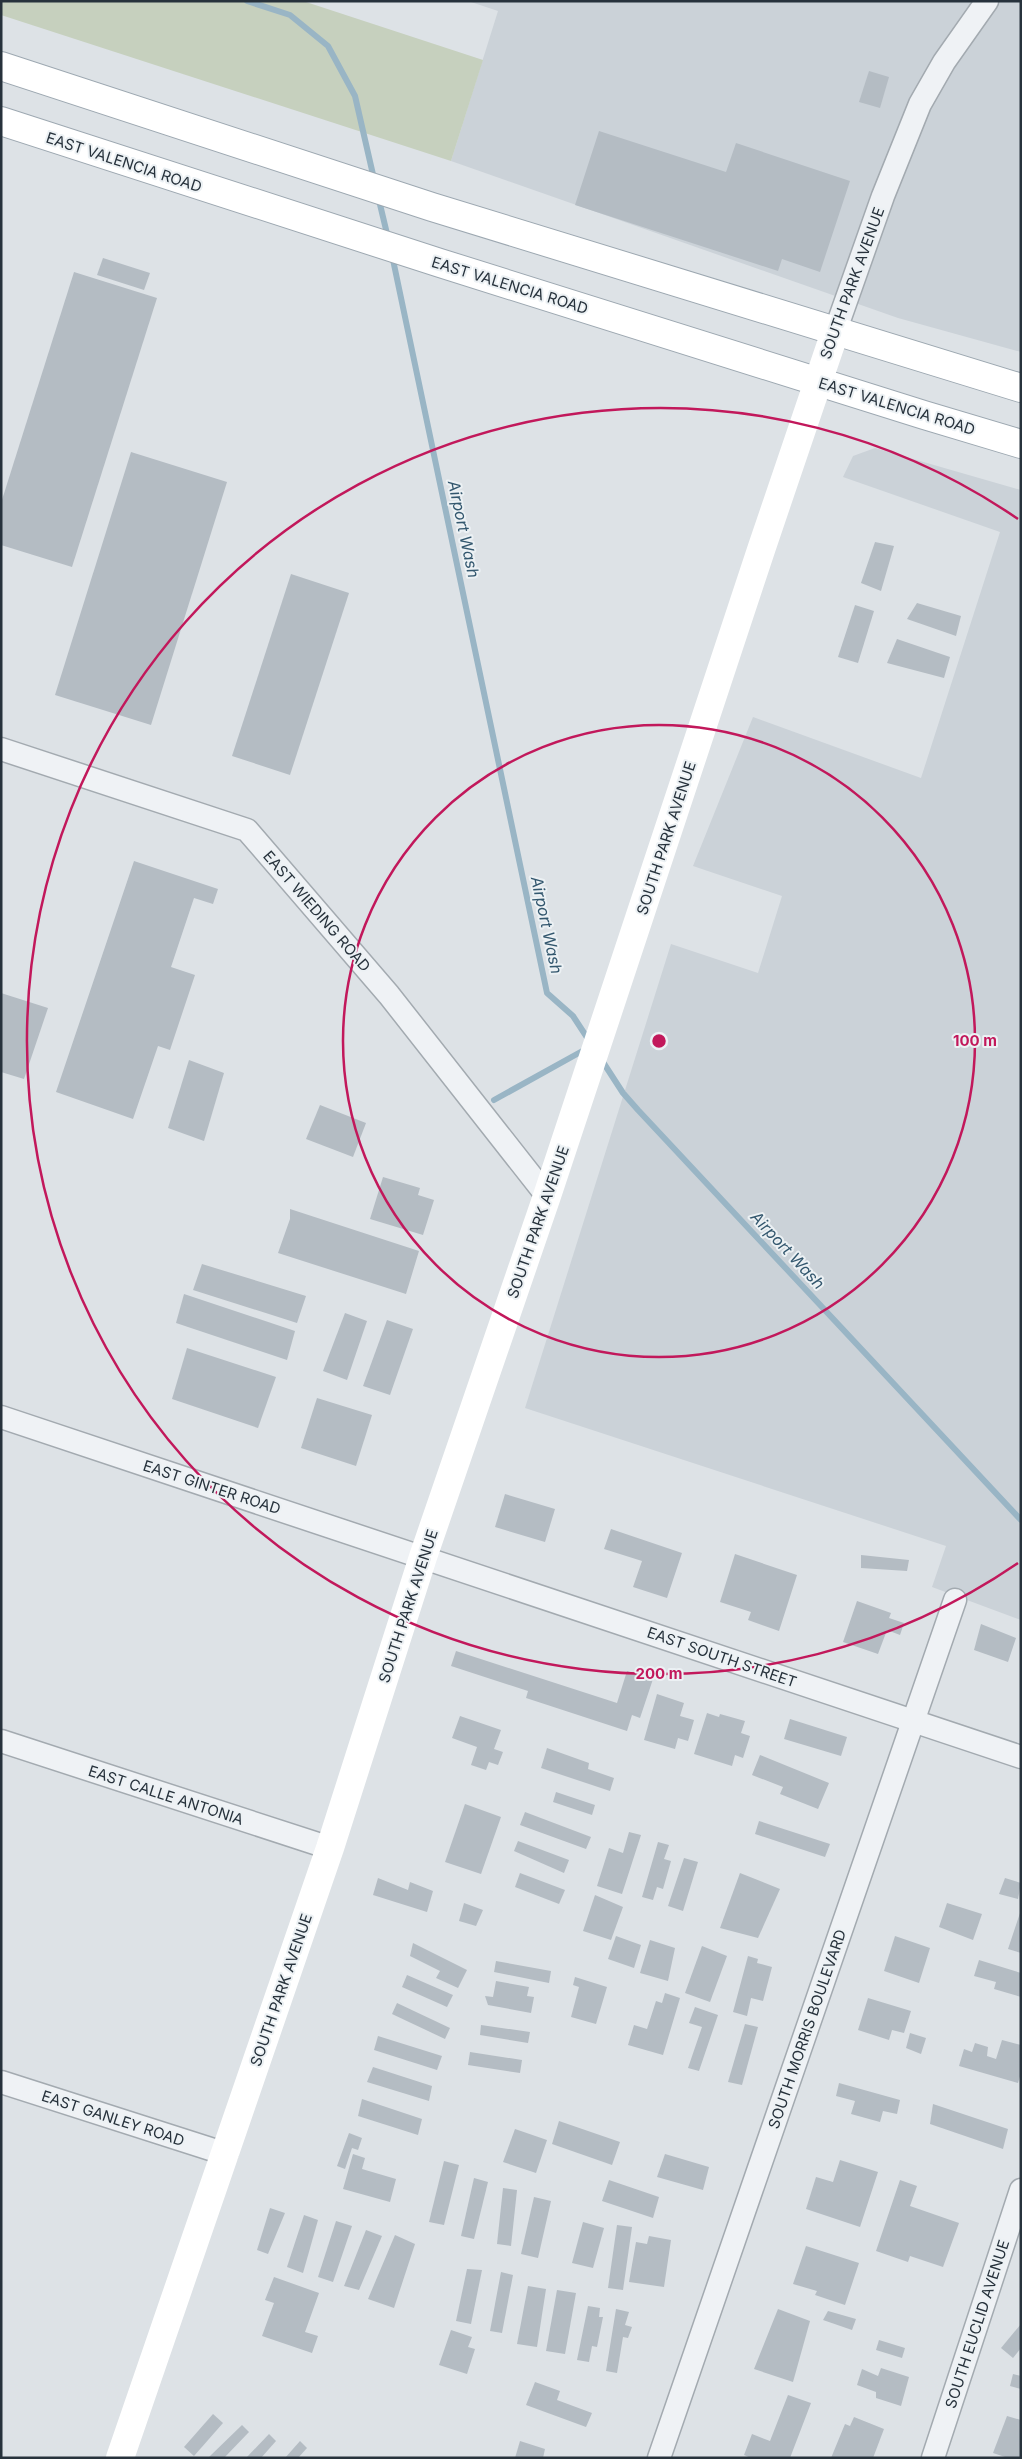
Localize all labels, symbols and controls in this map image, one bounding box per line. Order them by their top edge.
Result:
street label: EAST VALENCIA ROAD [44,128,204,196]
street label: SOUTH PARK AVENUE [816,204,888,362]
street label: EAST VALENCIA ROAD [429,252,591,318]
street label: EAST VALENCIA ROAD [816,373,978,439]
water label: Airport Wash [444,477,484,580]
street label: SOUTH PARK AVENUE [632,759,700,917]
street label: EAST WIEDING ROAD [259,847,375,975]
water label: Airport Wash [527,873,567,976]
text: 100 m [953,1031,997,1050]
centre of rings [650,1032,668,1050]
street label: SOUTH PARK AVENUE [503,1143,573,1301]
water label: Airport Wash [746,1206,829,1293]
street label: EAST GINTER ROAD [141,1456,283,1518]
street label: SOUTH PARK AVENUE [374,1527,442,1685]
street label: EAST SOUTH STREET [645,1622,799,1692]
text: 200 m [636,1664,682,1683]
street label: EAST CALLE ANTONIA [86,1761,246,1829]
street label: SOUTH PARK AVENUE [246,1911,316,2069]
street label: SOUTH MORRIS BOULEVARD [764,1927,850,2131]
street label: EAST GANLEY ROAD [39,2086,187,2150]
street label: SOUTH EUCLID AVENUE [941,2237,1013,2411]

